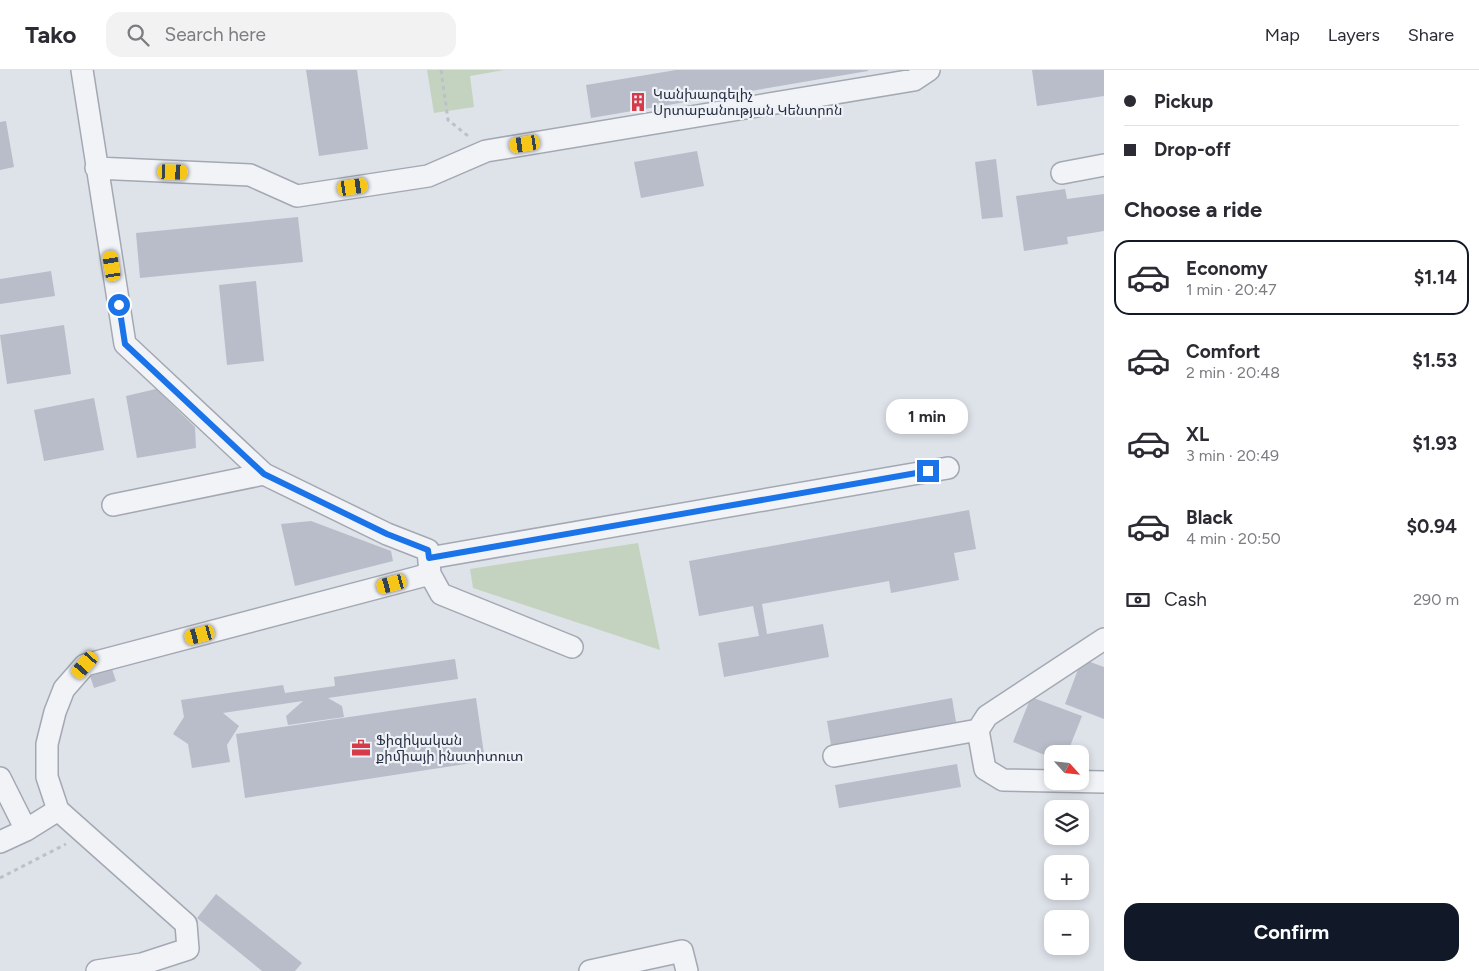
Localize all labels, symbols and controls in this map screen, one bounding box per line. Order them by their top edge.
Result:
search box [106,12,456,57]
text: Tako [25,20,76,49]
icon: search [124,21,152,49]
text: Search here [164,23,266,46]
text: Map [1265,24,1300,46]
text: Layers [1328,24,1380,46]
text: Share [1408,24,1454,46]
place label: Կանխարգելիչ Սրտաբանության Կենտրոն [653,86,842,119]
text: Pickup [1154,90,1213,113]
building icon: Կանխարգելիչ Սրտաբանության Կենտրոն [627,91,649,113]
car [509,134,540,154]
text: Drop-off [1154,138,1231,161]
car [157,164,188,180]
car [337,177,368,197]
text: Choose a ride [1124,196,1262,223]
car [102,250,121,282]
icon: car [1126,255,1171,300]
text: Economy [1186,257,1268,280]
text: $1.14 [1414,266,1457,289]
text: 1 min · 20:47 [1186,280,1277,299]
route start [108,294,130,316]
icon: car [1126,338,1171,383]
text: Comfort [1186,340,1261,363]
text: $1.53 [1412,349,1457,372]
text: 2 min · 20:48 [1186,363,1280,382]
callout: 1 min [887,398,969,434]
text: 1 min [908,407,946,426]
icon: car [1126,421,1171,466]
text: XL [1186,423,1209,446]
text: $1.93 [1412,432,1457,455]
text: 3 min · 20:49 [1186,446,1279,465]
route end [917,460,939,482]
icon: car [1126,504,1171,549]
text: Black [1186,506,1233,529]
text: $0.94 [1406,515,1457,538]
text: 4 min · 20:50 [1186,529,1281,548]
car [375,573,408,595]
icon: cash [1124,586,1152,614]
text: Cash [1164,588,1207,611]
text: 290 m [1413,590,1459,609]
car [183,624,216,646]
car [69,649,100,681]
place label: Ֆիզիկական քիմիայի ինստիտուտ [376,732,523,765]
office icon: Ֆիզիկական քիմիայի ինստիտուտ [350,737,372,759]
north arrow [1044,745,1089,790]
map controls [1044,745,1089,955]
button: layers [1044,800,1089,845]
button: + [1044,855,1089,900]
button: Confirm [1124,903,1459,961]
button: − [1044,910,1089,955]

